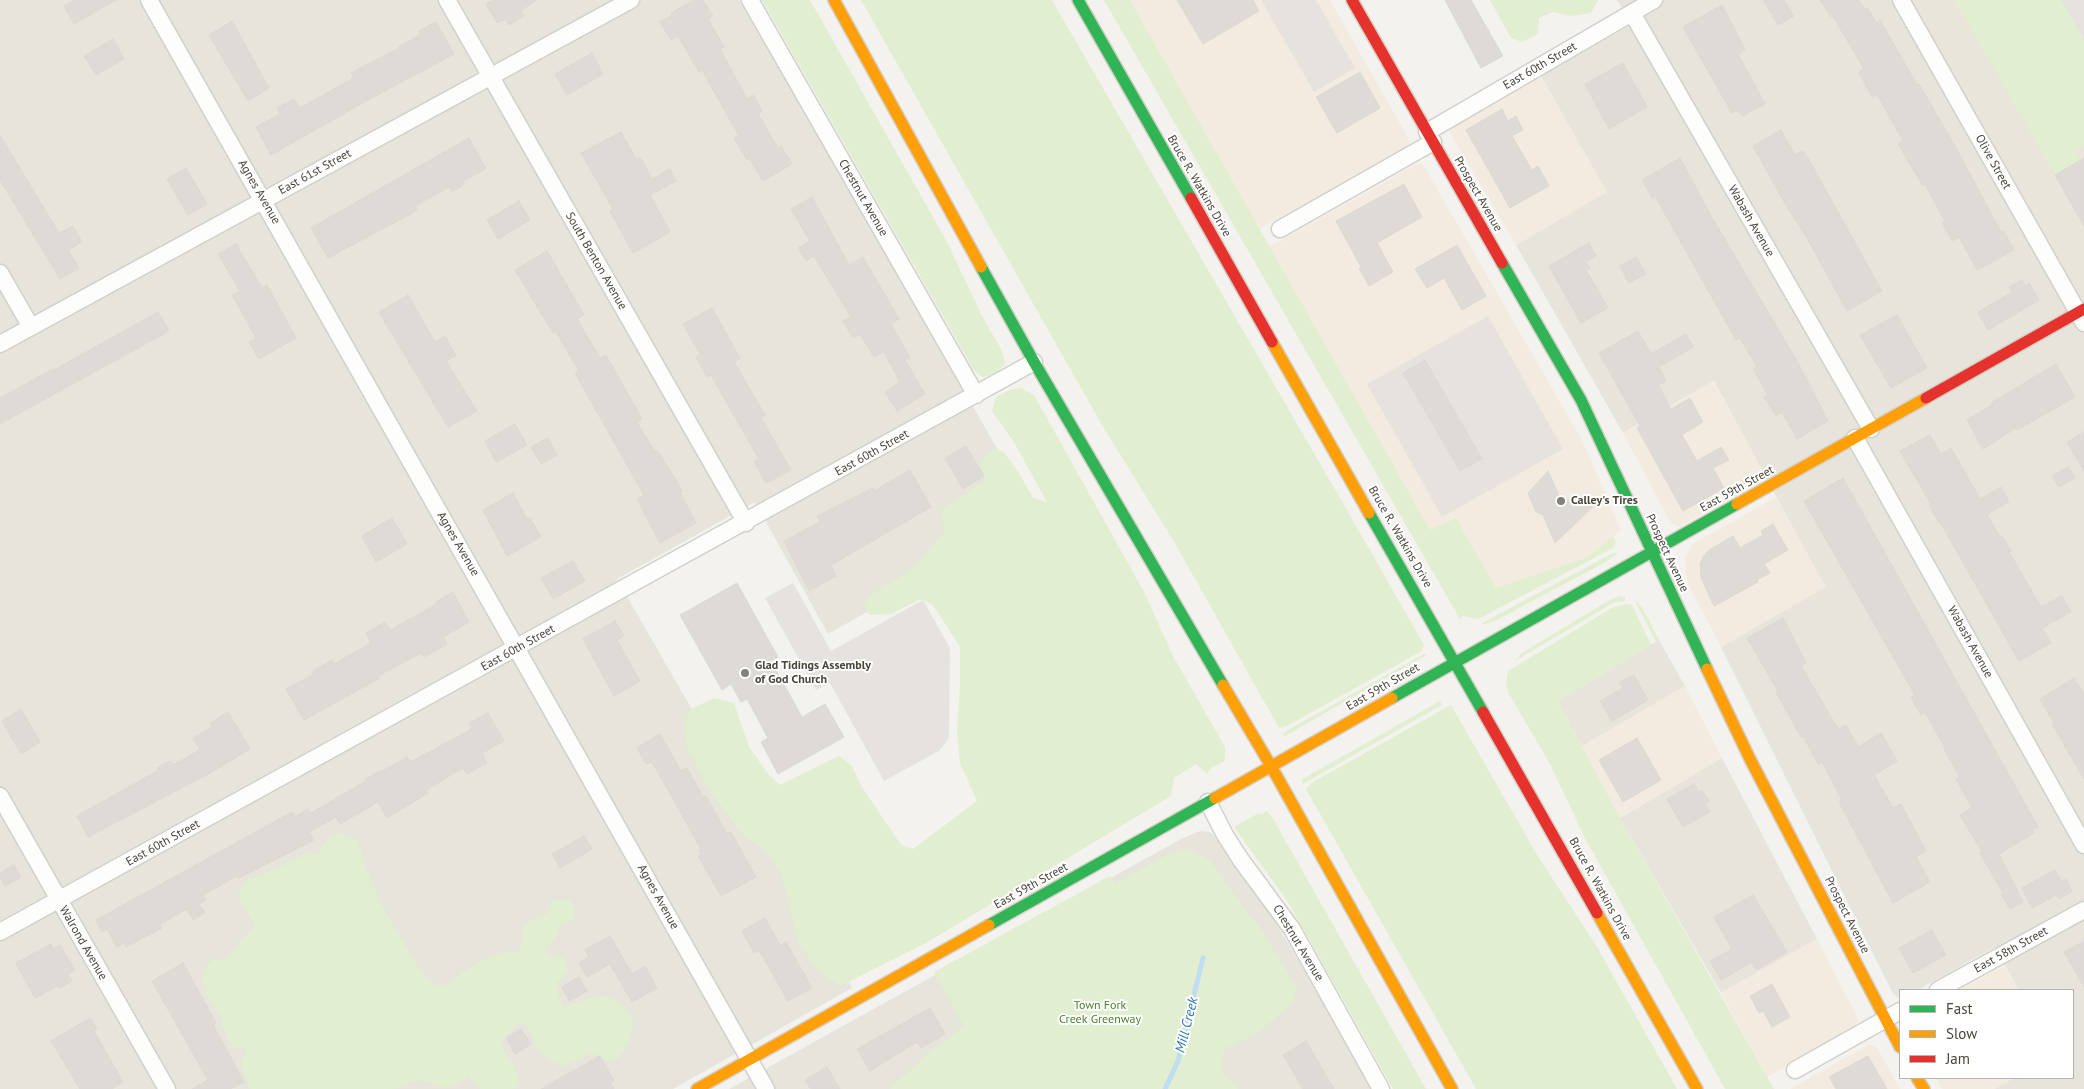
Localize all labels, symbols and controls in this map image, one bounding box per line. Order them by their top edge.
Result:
street label: East 60th Street [1501,39,1579,93]
street label: Olive Street [1972,132,2014,192]
street label: Bruce R. Watkins Drive [1164,133,1234,239]
street label: East 61st Street [276,146,354,198]
street label: Prospect Avenue [1451,154,1505,234]
street label: Agnes Avenue [235,157,283,227]
street label: Chestnut Avenue [835,157,891,239]
street label: Wabash Avenue [1725,183,1777,259]
street label: South Benton Avenue [562,210,630,312]
street label: East 60th Street [833,427,911,479]
street label: East 59th Street [1698,463,1776,515]
street label: Bruce R. Watkins Drive [1365,484,1435,590]
place label: Calley's Tires [1571,494,1638,508]
marker: Calley's Tires [1555,495,1567,507]
street label: Agnes Avenue [434,509,482,579]
street label: Prospect Avenue [1643,512,1691,594]
street label: Wabash Avenue [1944,603,1996,681]
street label: East 60th Street [479,622,557,674]
place label: Glad Tidings Assembly of God Church [755,659,871,687]
street label: East 59th Street [1344,660,1422,714]
marker: Glad Tidings Assembly of God Church [739,667,751,679]
street label: East 60th Street [124,817,202,869]
street label: Bruce R. Watkins Drive [1566,835,1634,943]
street label: East 59th Street [992,860,1070,912]
street label: Agnes Avenue [634,862,682,932]
street label: Prospect Avenue [1821,874,1873,956]
street label: Chestnut Avenue [1270,902,1326,984]
street label: Walrond Avenue [56,903,110,983]
street label: East 58th Street [1972,924,2050,976]
legend [1899,989,2074,1079]
water label: Mill Creek [1172,996,1202,1054]
park label: Town Fork Creek Greenway [1059,999,1141,1027]
text: Fast [1946,999,1973,1018]
text: Slow [1946,1024,1977,1043]
text: Jam [1946,1049,1970,1068]

